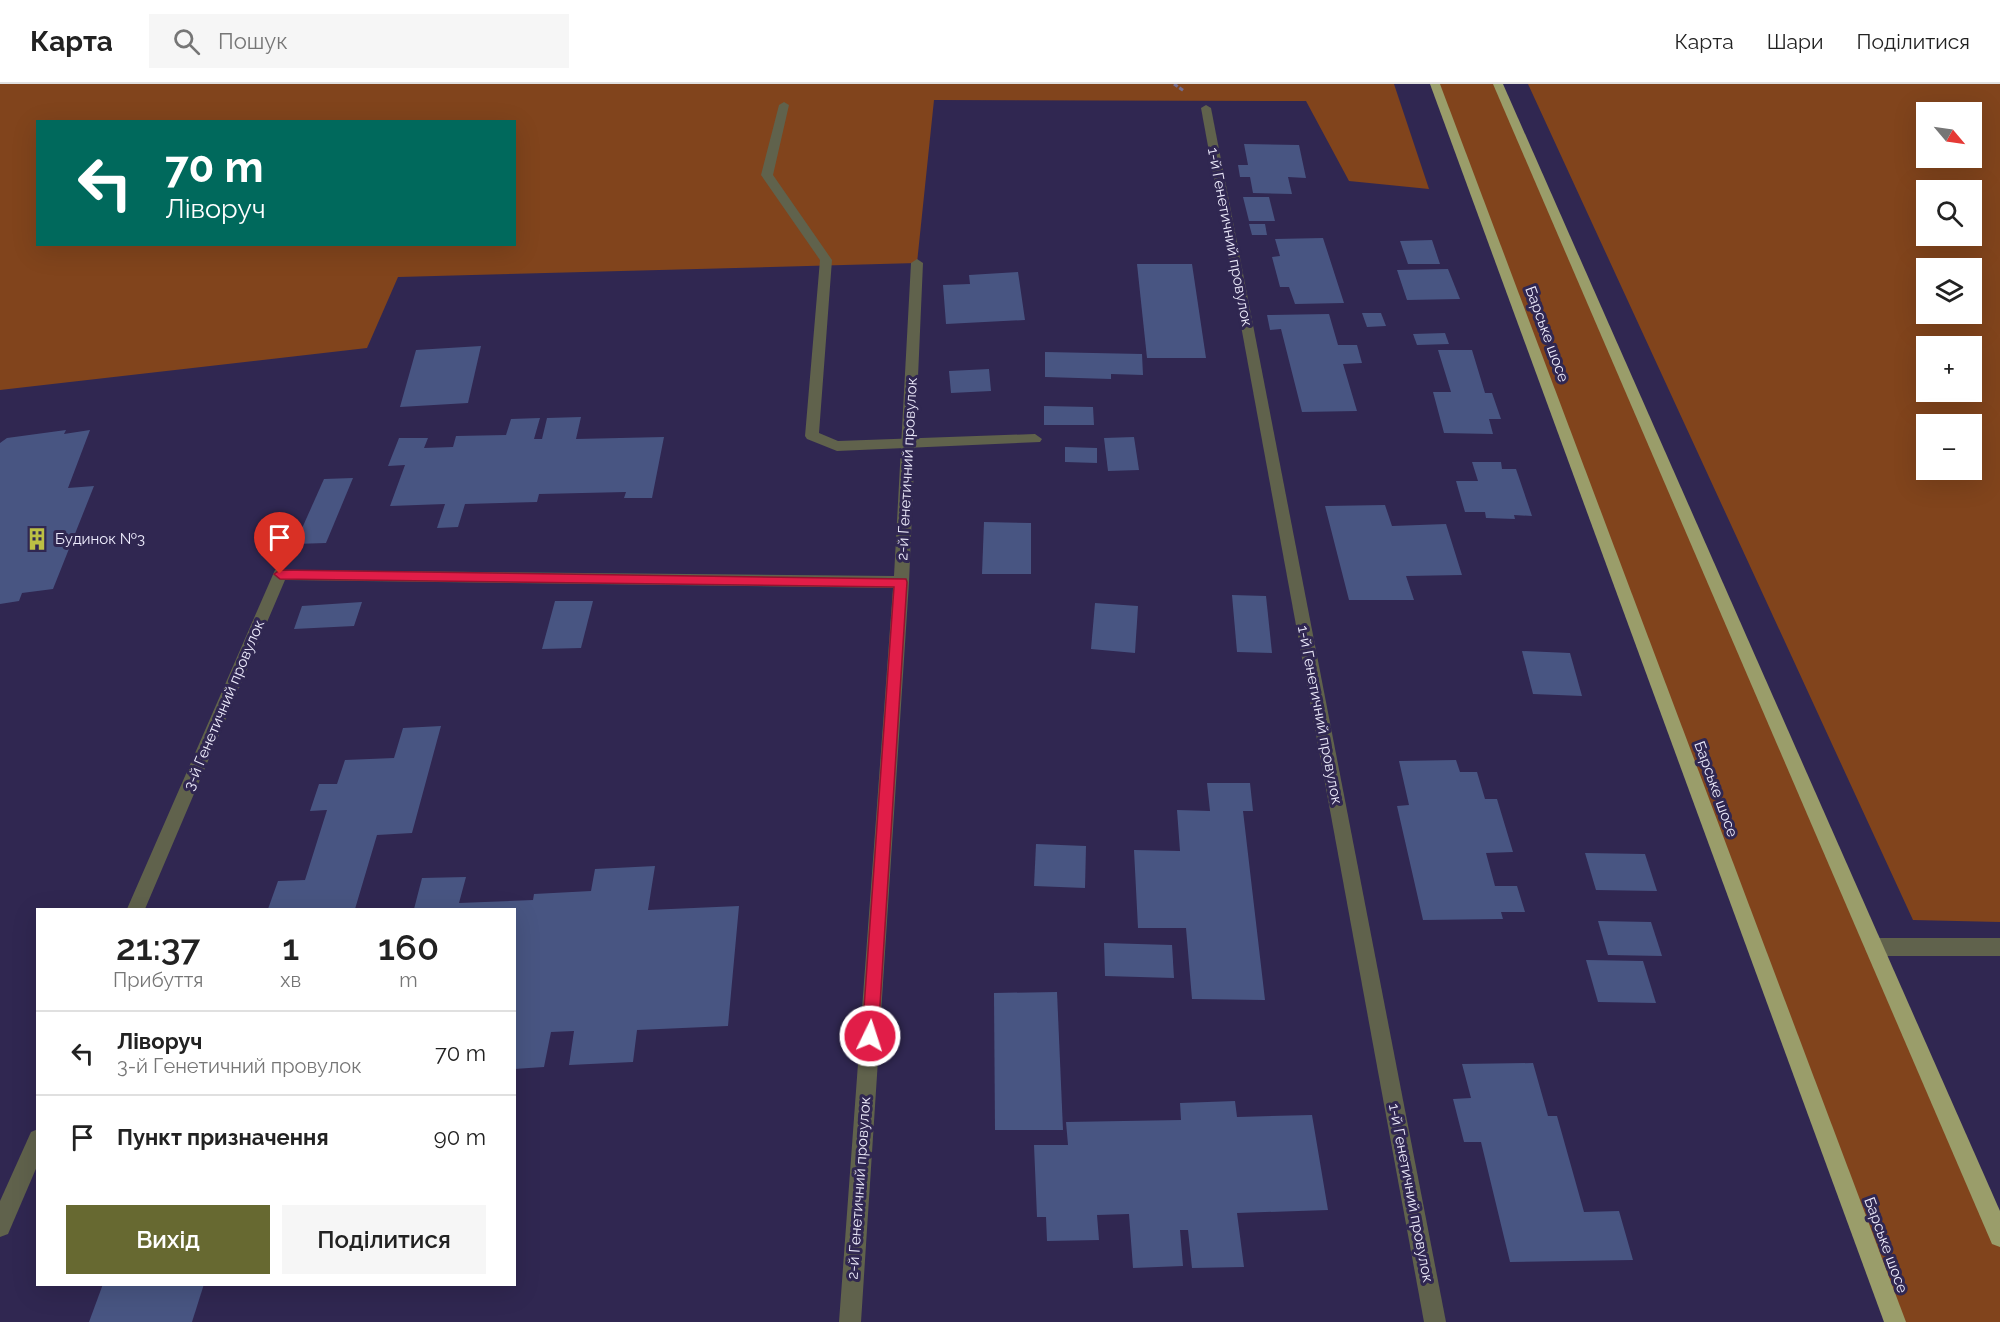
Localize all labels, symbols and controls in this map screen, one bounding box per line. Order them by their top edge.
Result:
search box [149,14,569,68]
text: Карта [30,25,113,58]
icon: search [170,25,203,58]
text: Пошук [218,28,288,54]
text: Карта [1675,29,1734,54]
text: Шари [1767,29,1824,54]
text: Поділитися [1857,29,1970,54]
north arrow [1916,102,1982,168]
map controls [1916,102,1982,480]
text: 70 m [165,143,264,192]
icon: left [66,144,144,222]
street label: 1-й Генетичний провулок [1204,146,1256,328]
button: search [1916,180,1982,246]
text: Ліворуч [165,193,266,224]
button: layers [1916,258,1982,324]
street label: Барське шосе [1521,284,1573,385]
button: + [1916,336,1982,402]
street label: 2-й Генетичний провулок [893,377,921,561]
button: − [1916,414,1982,480]
pin [254,512,305,574]
icon: arrive [263,521,296,554]
building icon: Будинок №3 [24,526,50,552]
place label: Будинок №3 [55,530,145,548]
street label: 3-й Генетичний провулок [180,617,268,793]
street label: 1-й Генетичний провулок [1294,624,1346,806]
street label: Барське шосе [1690,739,1742,840]
text: 21:37 [116,926,200,968]
text: 1 [282,926,299,968]
text: 160 [378,926,439,968]
text: Прибуття [113,968,203,992]
text: хв [280,968,301,992]
text: m [399,968,418,992]
position arrow [838,1004,902,1068]
text: Ліворуч [117,1028,202,1054]
icon: left [66,1037,99,1070]
text: 70 m [435,1040,486,1066]
text: 3-й Генетичний провулок [117,1054,362,1078]
street label: 2-й Генетичний провулок [844,1096,874,1280]
street label: 1-й Генетичний провулок [1385,1102,1437,1284]
icon: arrive [66,1121,99,1154]
text: Пункт призначення [117,1124,329,1150]
text: 90 m [434,1124,486,1150]
street label: Барське шосе [1860,1195,1912,1296]
button: Вихід [66,1205,270,1274]
button: Поділитися [282,1205,486,1274]

